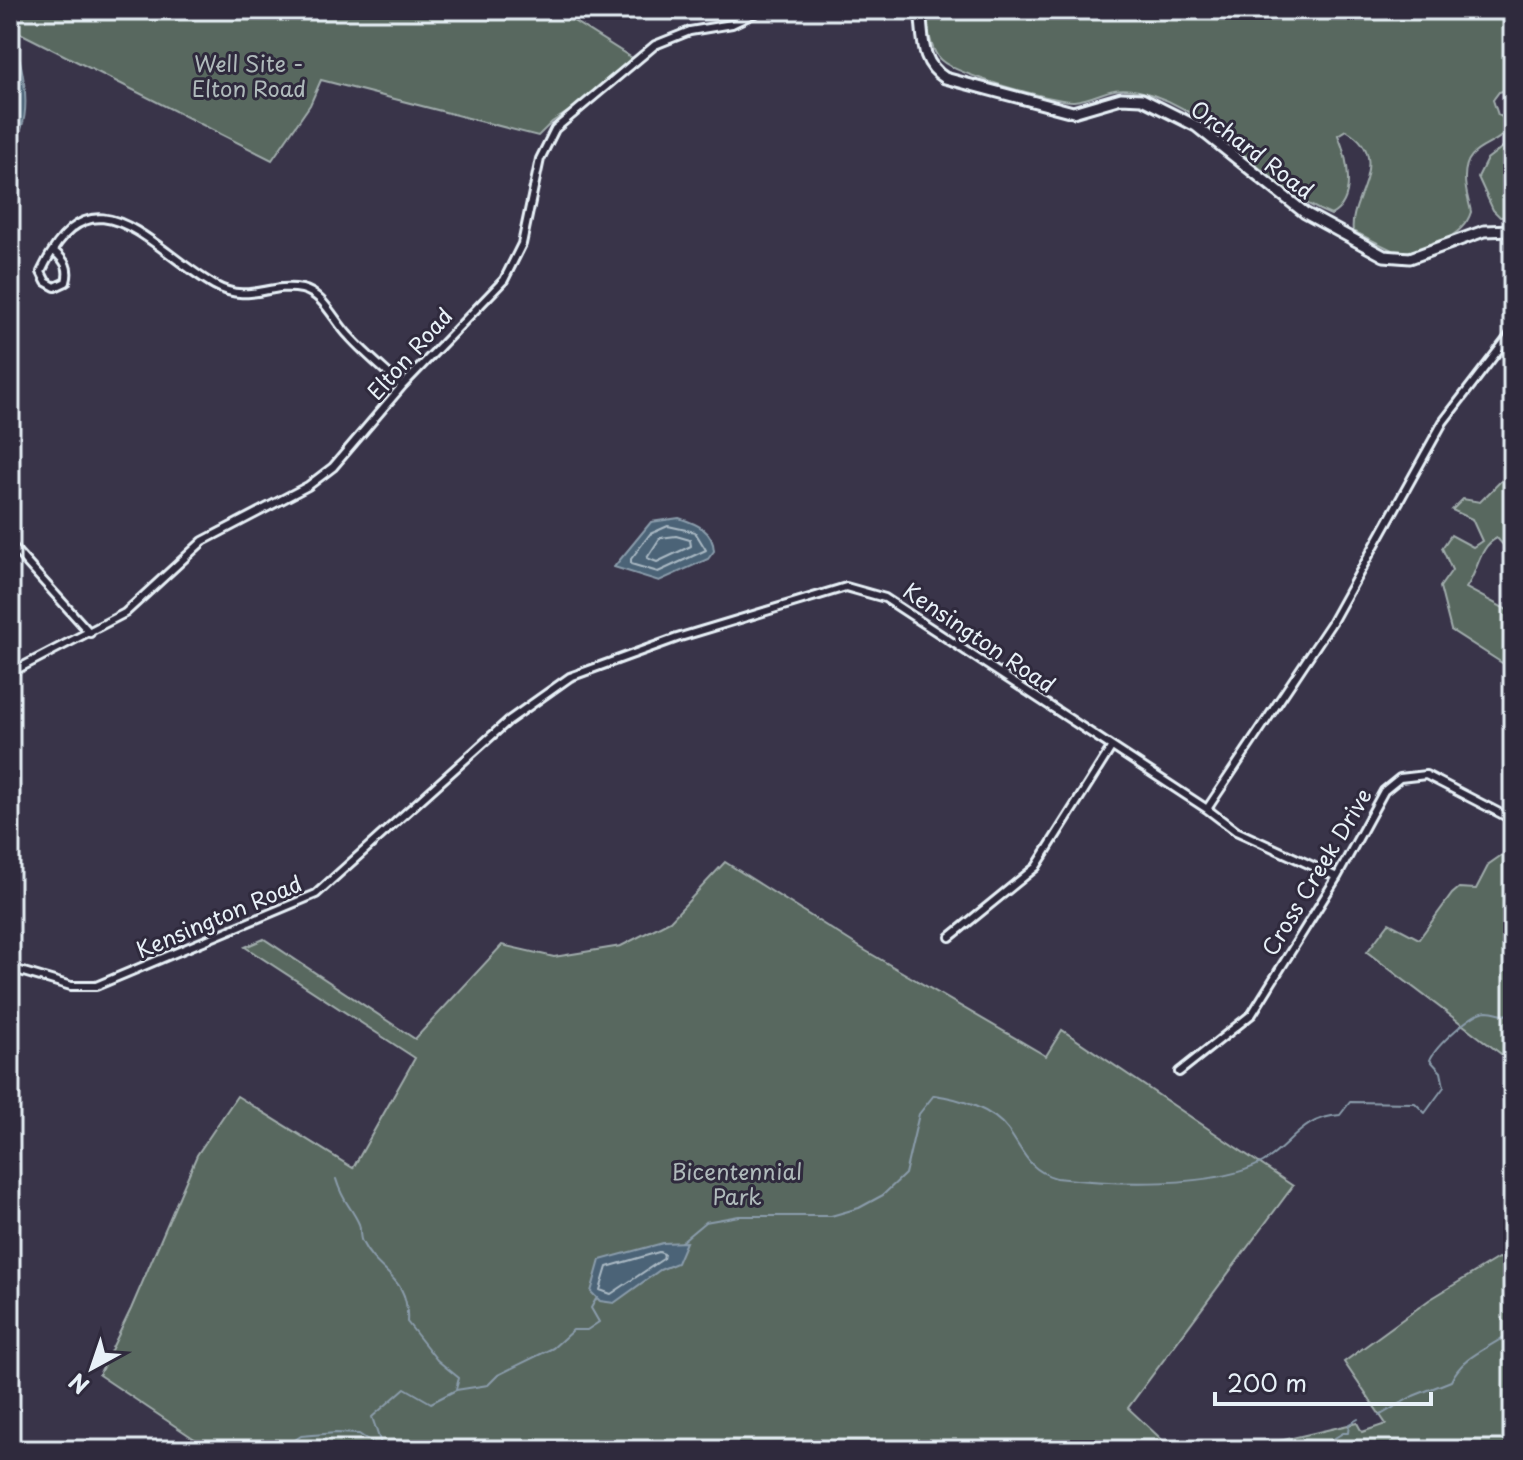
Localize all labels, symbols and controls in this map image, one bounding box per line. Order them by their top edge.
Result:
park label: Well Site - Elton Road [192,46,306,104]
street label: Orchard Road [1184,91,1321,206]
street label: Elton Road [358,299,459,407]
street label: Kensington Road [897,573,1063,700]
street label: Cross Creek Drive [1253,781,1379,961]
street label: Kensington Road [130,866,307,965]
park label: Bicentennial Park [672,1154,802,1212]
north arrow [52,1328,132,1408]
scale bar [1215,1356,1431,1406]
text: 200 m [1227,1364,1307,1400]
text: N [61,1366,95,1403]

